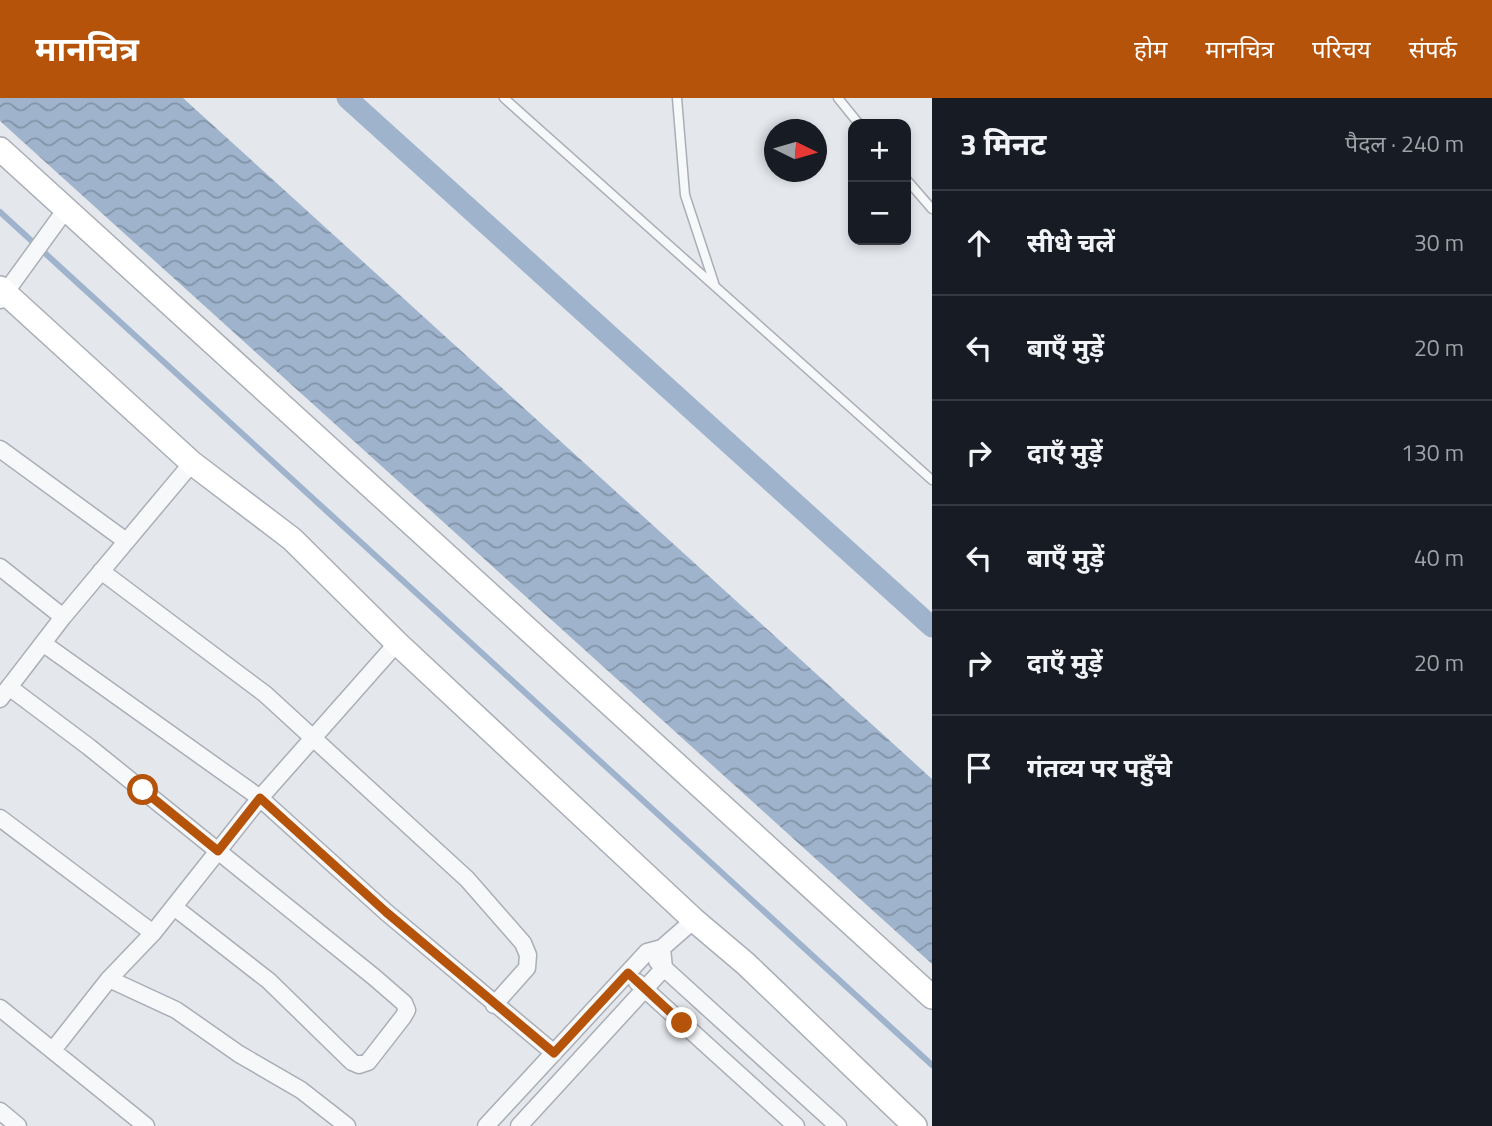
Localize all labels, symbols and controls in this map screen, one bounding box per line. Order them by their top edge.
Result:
text: मानचित्र [35,24,139,74]
text: होम [1134,31,1167,67]
text: मानचित्र [1205,31,1274,67]
text: परिचय [1312,31,1371,67]
text: संपर्क [1409,31,1457,67]
north arrow [764,119,827,182]
map controls [848,119,911,245]
button: + [848,119,911,182]
text: 3 मिनट [960,121,1046,167]
text: पैदल · 240 m [1345,126,1464,161]
button: − [848,182,911,245]
text: सीधे चलें [1027,223,1115,262]
icon: ahead [960,224,998,262]
text: 30 m [1414,225,1464,260]
text: बाएँ मुड़ें [1027,328,1104,367]
icon: left [960,329,998,367]
text: 20 m [1414,330,1464,365]
text: दाएँ मुड़ें [1027,433,1103,472]
icon: right [960,434,998,472]
text: 130 m [1401,435,1464,470]
text: बाएँ मुड़ें [1027,538,1104,577]
icon: left [960,539,998,577]
text: 40 m [1414,540,1464,575]
text: दाएँ मुड़ें [1027,643,1103,682]
icon: right [960,644,998,682]
text: 20 m [1414,645,1464,680]
text: गंतव्य पर पहुँचे [1027,748,1172,787]
icon: arrive [960,749,998,787]
route start [127,774,158,805]
route end [666,1007,697,1038]

